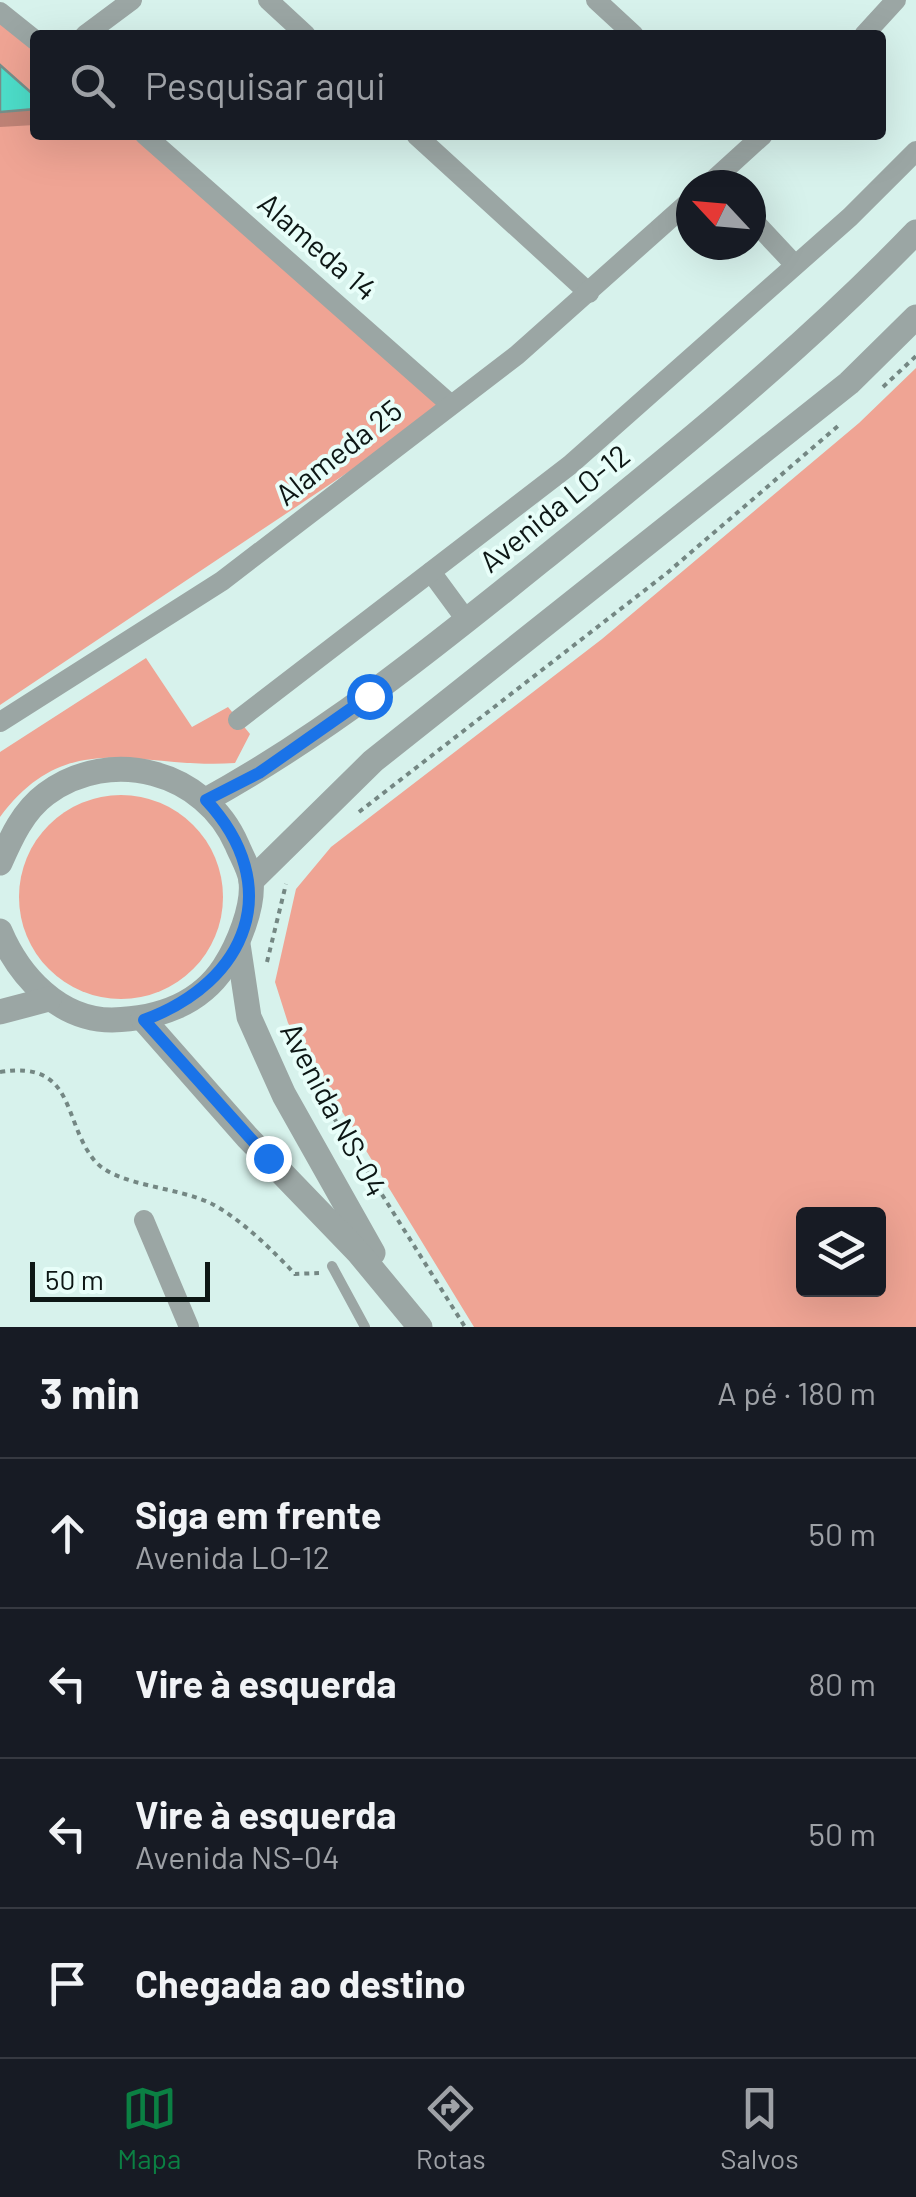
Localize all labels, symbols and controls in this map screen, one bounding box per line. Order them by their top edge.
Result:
search box [30,30,886,140]
icon: search [65,58,120,113]
text: Pesquisar aqui [145,62,386,108]
north arrow [676,170,766,260]
street label: Alameda 14 [251,184,385,307]
street label: Alameda 25 [267,391,408,512]
street label: Avenida LO-12 [471,436,636,579]
route start [347,674,393,720]
street label: Avenida NS-04 [274,1016,396,1202]
route end [246,1136,292,1182]
map controls [796,1207,886,1297]
button: layers [796,1207,886,1297]
scale bar [30,1257,210,1302]
text: 50 m [45,1262,104,1296]
text: 3 min [40,1367,140,1417]
text: A pé · 180 m [717,1373,876,1411]
text: Siga em frente [135,1491,381,1537]
icon: ahead [40,1506,95,1561]
text: 50 m [809,1514,876,1552]
text: Avenida LO-12 [135,1537,330,1575]
icon: left [40,1656,95,1711]
text: Vire à esquerda [135,1660,397,1706]
text: 80 m [808,1664,876,1702]
text: Vire à esquerda [135,1791,397,1837]
icon: left [40,1806,95,1861]
text: 50 m [809,1814,876,1852]
text: Avenida NS-04 [135,1837,340,1875]
icon: arrive [40,1956,95,2011]
text: Chegada ao destino [135,1960,466,2006]
tab: Mapa [117,2081,181,2175]
tab: Rotas [416,2081,486,2175]
tab: Salvos [720,2081,799,2175]

